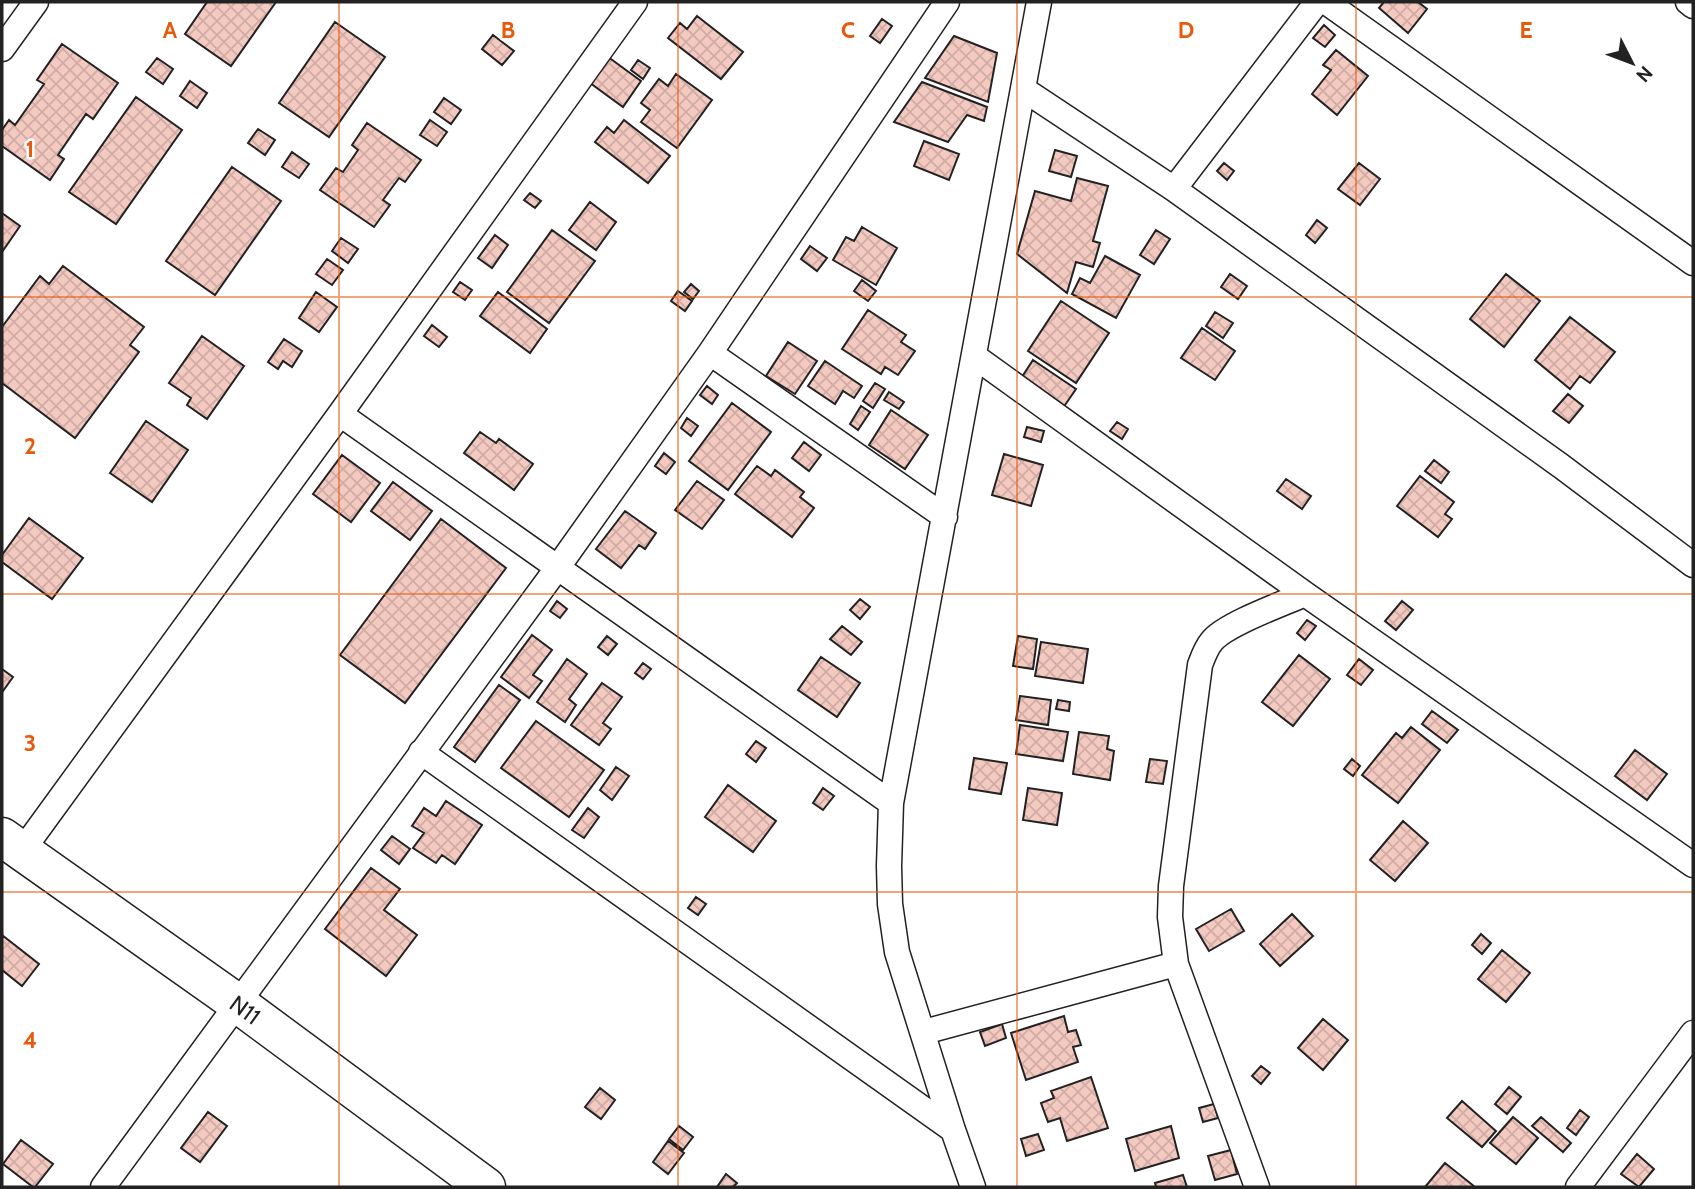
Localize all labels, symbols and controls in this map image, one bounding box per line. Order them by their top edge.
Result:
text: A [163,16,178,44]
text: B [501,16,515,44]
text: C [841,16,855,44]
text: D [1178,16,1194,44]
text: E [1519,16,1533,44]
north arrow [1597,28,1667,98]
text: N [1631,61,1657,87]
text: 1 [26,135,34,163]
text: 2 [24,432,36,460]
text: 3 [24,729,36,757]
street label: N11 [224,990,266,1030]
text: 4 [23,1026,37,1054]

